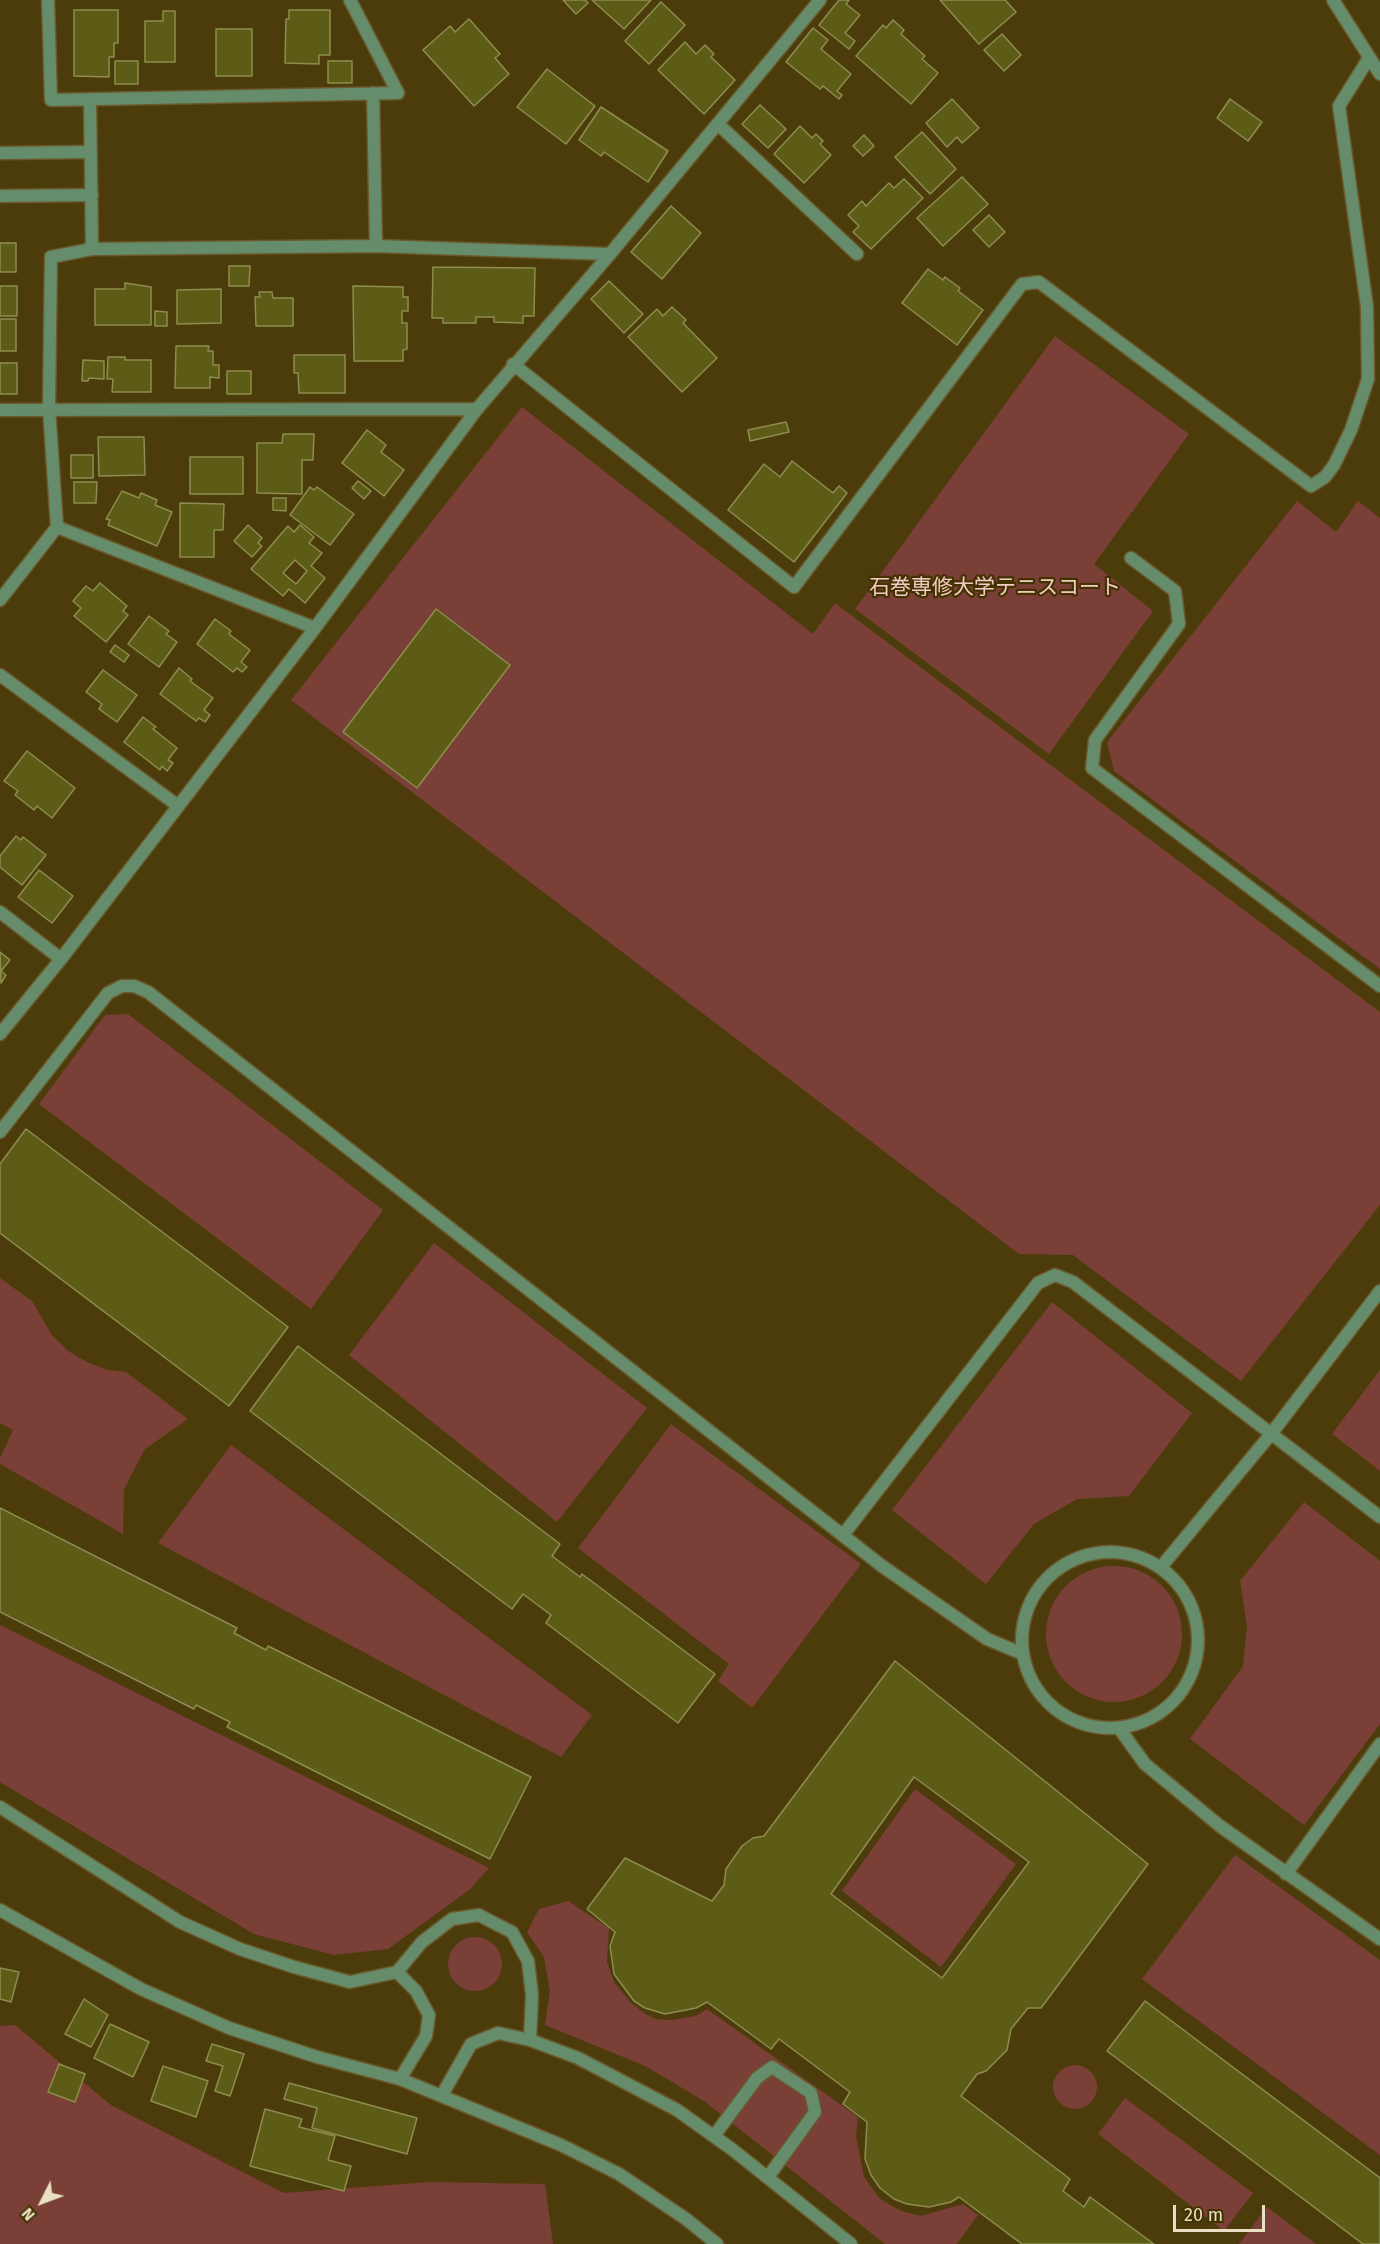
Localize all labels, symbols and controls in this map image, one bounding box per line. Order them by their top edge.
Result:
park label: 石巻専修大学テニスコート [869,575,1121,601]
north arrow [12,2172,72,2232]
scale bar [1176,2193,1268,2231]
text: N [18,2204,39,2225]
text: 20 m [1184,2204,1223,2226]

